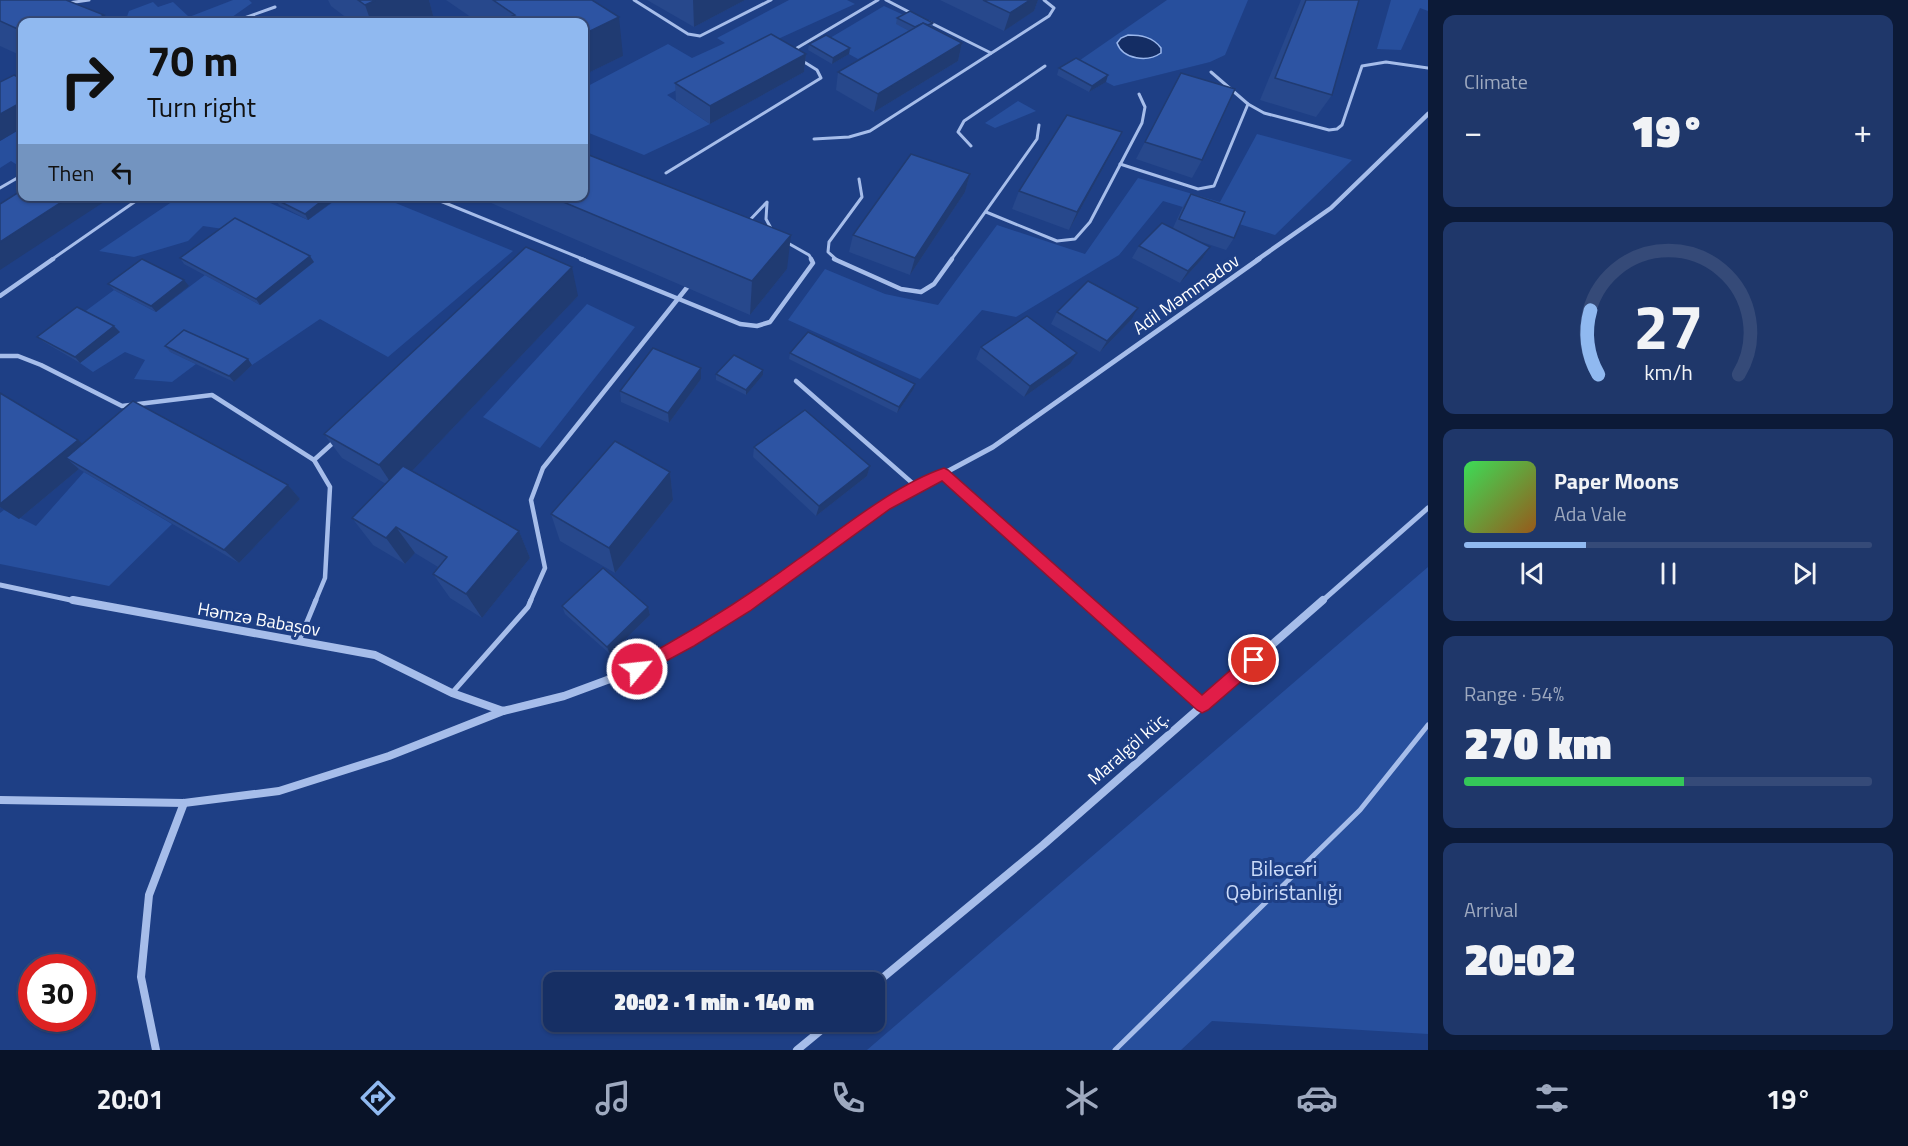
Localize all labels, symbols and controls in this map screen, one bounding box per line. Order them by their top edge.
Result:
text: 70 m [147,28,239,92]
icon: right [48,42,126,120]
text: Climate [1464,66,1528,97]
text: Turn right [147,86,256,127]
text: 19° [1631,96,1705,164]
text: − [1464,106,1482,156]
text: + [1854,106,1872,156]
text: Then [48,156,94,190]
icon: left [106,156,139,189]
street label: Adil Məmmədov [1127,247,1245,341]
text: 27 [1633,278,1703,373]
text: km/h [1644,356,1692,388]
text: Paper Moons [1554,464,1679,498]
text: Ada Vale [1554,498,1627,529]
icon: previous [1516,557,1549,590]
icon: pause [1652,557,1685,590]
icon: next [1788,557,1821,590]
street label: Həmzə Babaşov [195,595,323,643]
pin [1228,634,1279,685]
position arrow [605,637,669,701]
icon: arrive [1237,643,1270,676]
text: Range · 54% [1464,678,1564,709]
street label: Maralgöl küç. [1081,705,1175,791]
text: 270 km [1464,708,1612,776]
park label: Biləcəri Qəbiristanlığı [1226,852,1342,908]
text: Arrival [1464,894,1518,925]
text: 20:02 [1464,924,1576,992]
speed limit sign: 30 [18,954,96,1032]
text: 20:02 · 1 min · 140 m [614,985,814,1019]
icon: directions [357,1077,399,1119]
icon: music [592,1077,634,1119]
icon: phone [827,1077,869,1119]
icon: climate [1061,1077,1103,1119]
icon: car [1296,1077,1338,1119]
icon: filters [1531,1077,1573,1119]
text: 20:01 [96,1078,164,1119]
text: 19° [1766,1078,1811,1119]

